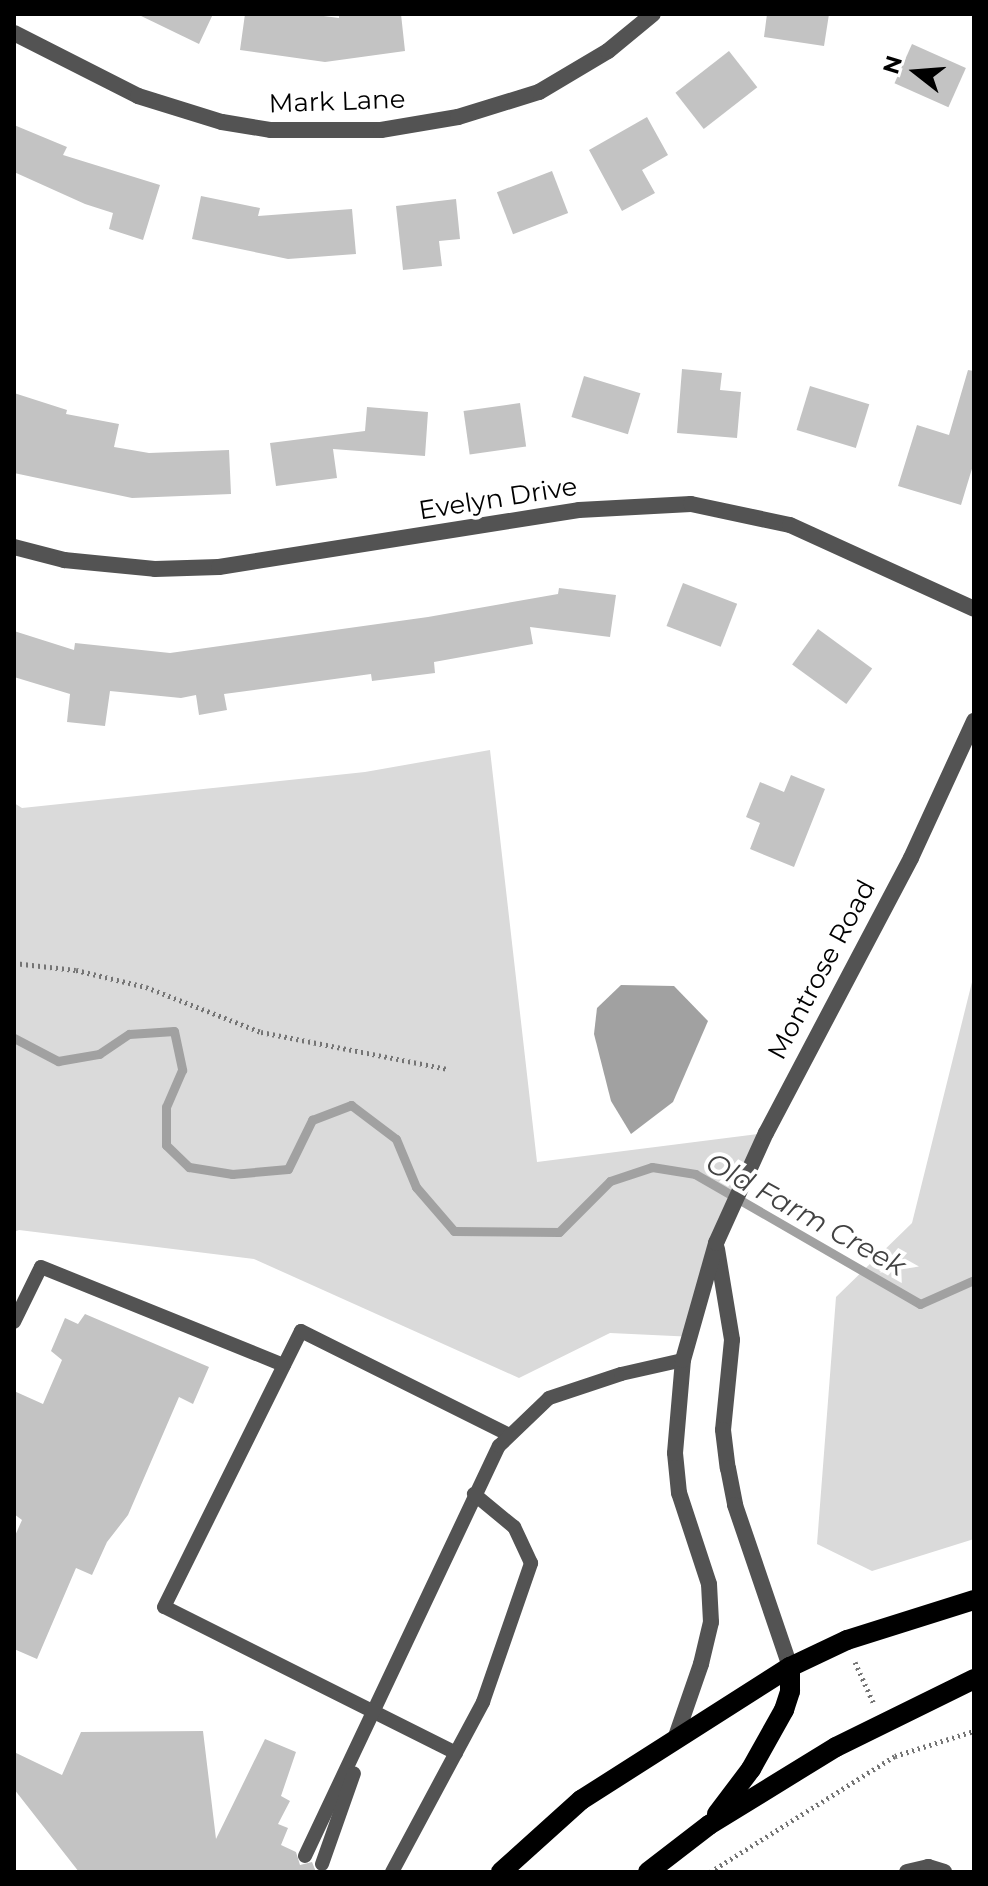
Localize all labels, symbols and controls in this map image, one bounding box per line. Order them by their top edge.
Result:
north arrow [876,32,956,112]
text: N [877,52,908,77]
street label: Mark Lane [268,84,406,120]
street label: Evelyn Drive [417,471,579,527]
street label: Montrose Road [762,875,882,1065]
water label: Old Farm Creek [700,1145,912,1283]

